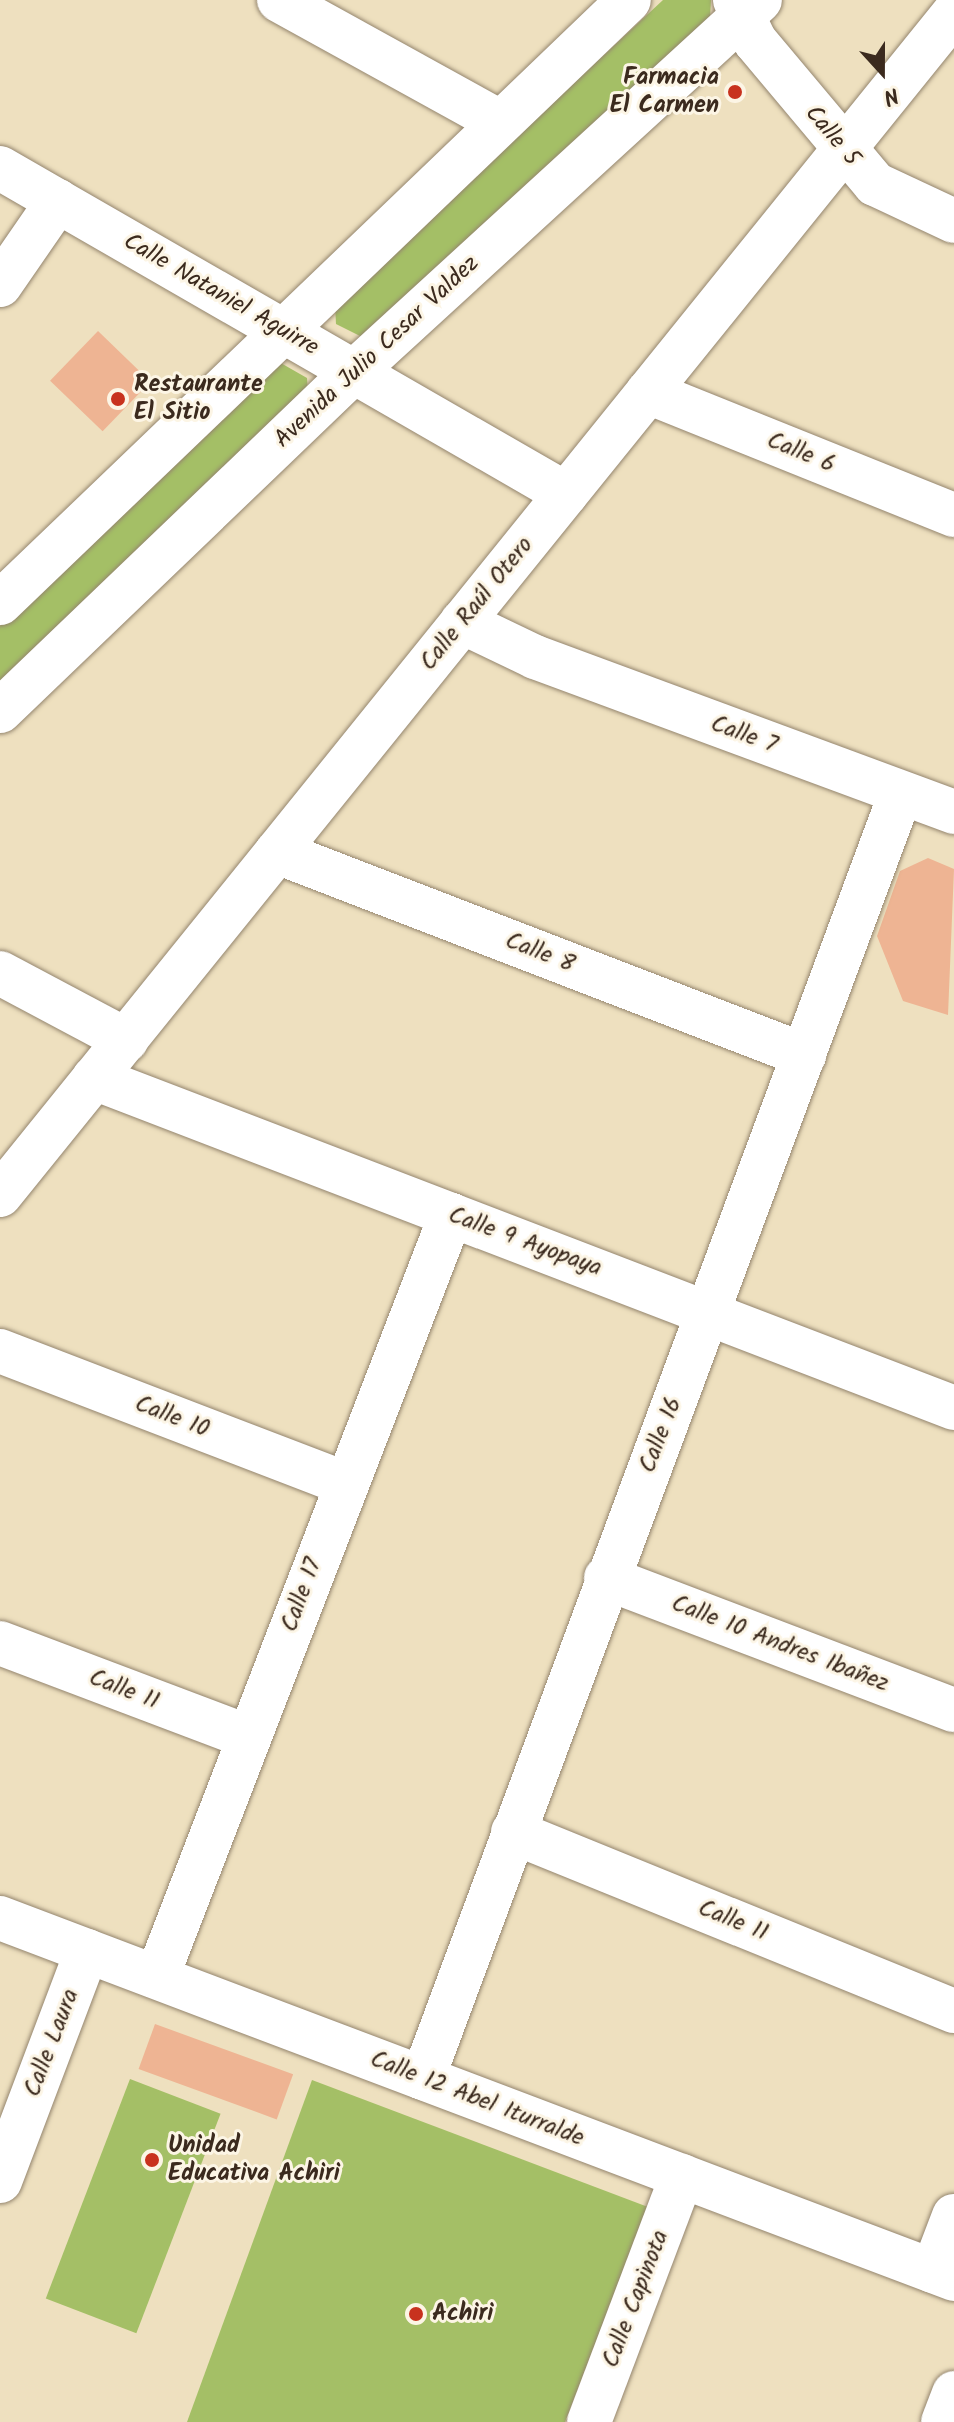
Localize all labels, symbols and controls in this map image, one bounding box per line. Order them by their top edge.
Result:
north arrow [842,32,922,112]
place label: Farmacia El Carmen [610,64,719,120]
text: N [878,76,904,114]
marker: Farmacia El Carmen [726,83,744,101]
street label: Calle 5 [798,100,866,172]
street label: Calle Nataniel Aguirre [118,227,324,363]
street label: Avenida Julio Cesar Valdez [269,250,485,454]
place label: Restaurante El Sitio [134,371,263,427]
marker: Restaurante El Sitio [109,390,127,408]
street label: Calle 6 [763,426,839,480]
street label: Calle Raúl Otero [414,531,540,677]
street label: Calle 7 [707,710,781,760]
street label: Calle 8 [501,927,579,979]
street label: Calle 9 Ayopaya [444,1201,606,1283]
street label: Calle 10 [131,1390,213,1444]
street label: Calle 16 [633,1393,689,1477]
street label: Calle 17 [275,1554,329,1636]
street label: Calle 10 Andres Ibañez [667,1589,893,1699]
street label: Calle 11 [85,1663,163,1717]
street label: Calle 11 [694,1894,772,1948]
street label: Calle Laura [18,1985,86,2101]
street label: Calle 12 Abel Iturralde [366,2045,588,2153]
place label: Unidad Educativa Achiri [168,2132,340,2188]
marker: Unidad Educativa Achiri [143,2151,161,2169]
street label: Calle Capinota [597,2226,675,2372]
place label: Achiri [432,2300,494,2328]
marker: Achiri [407,2305,425,2323]

